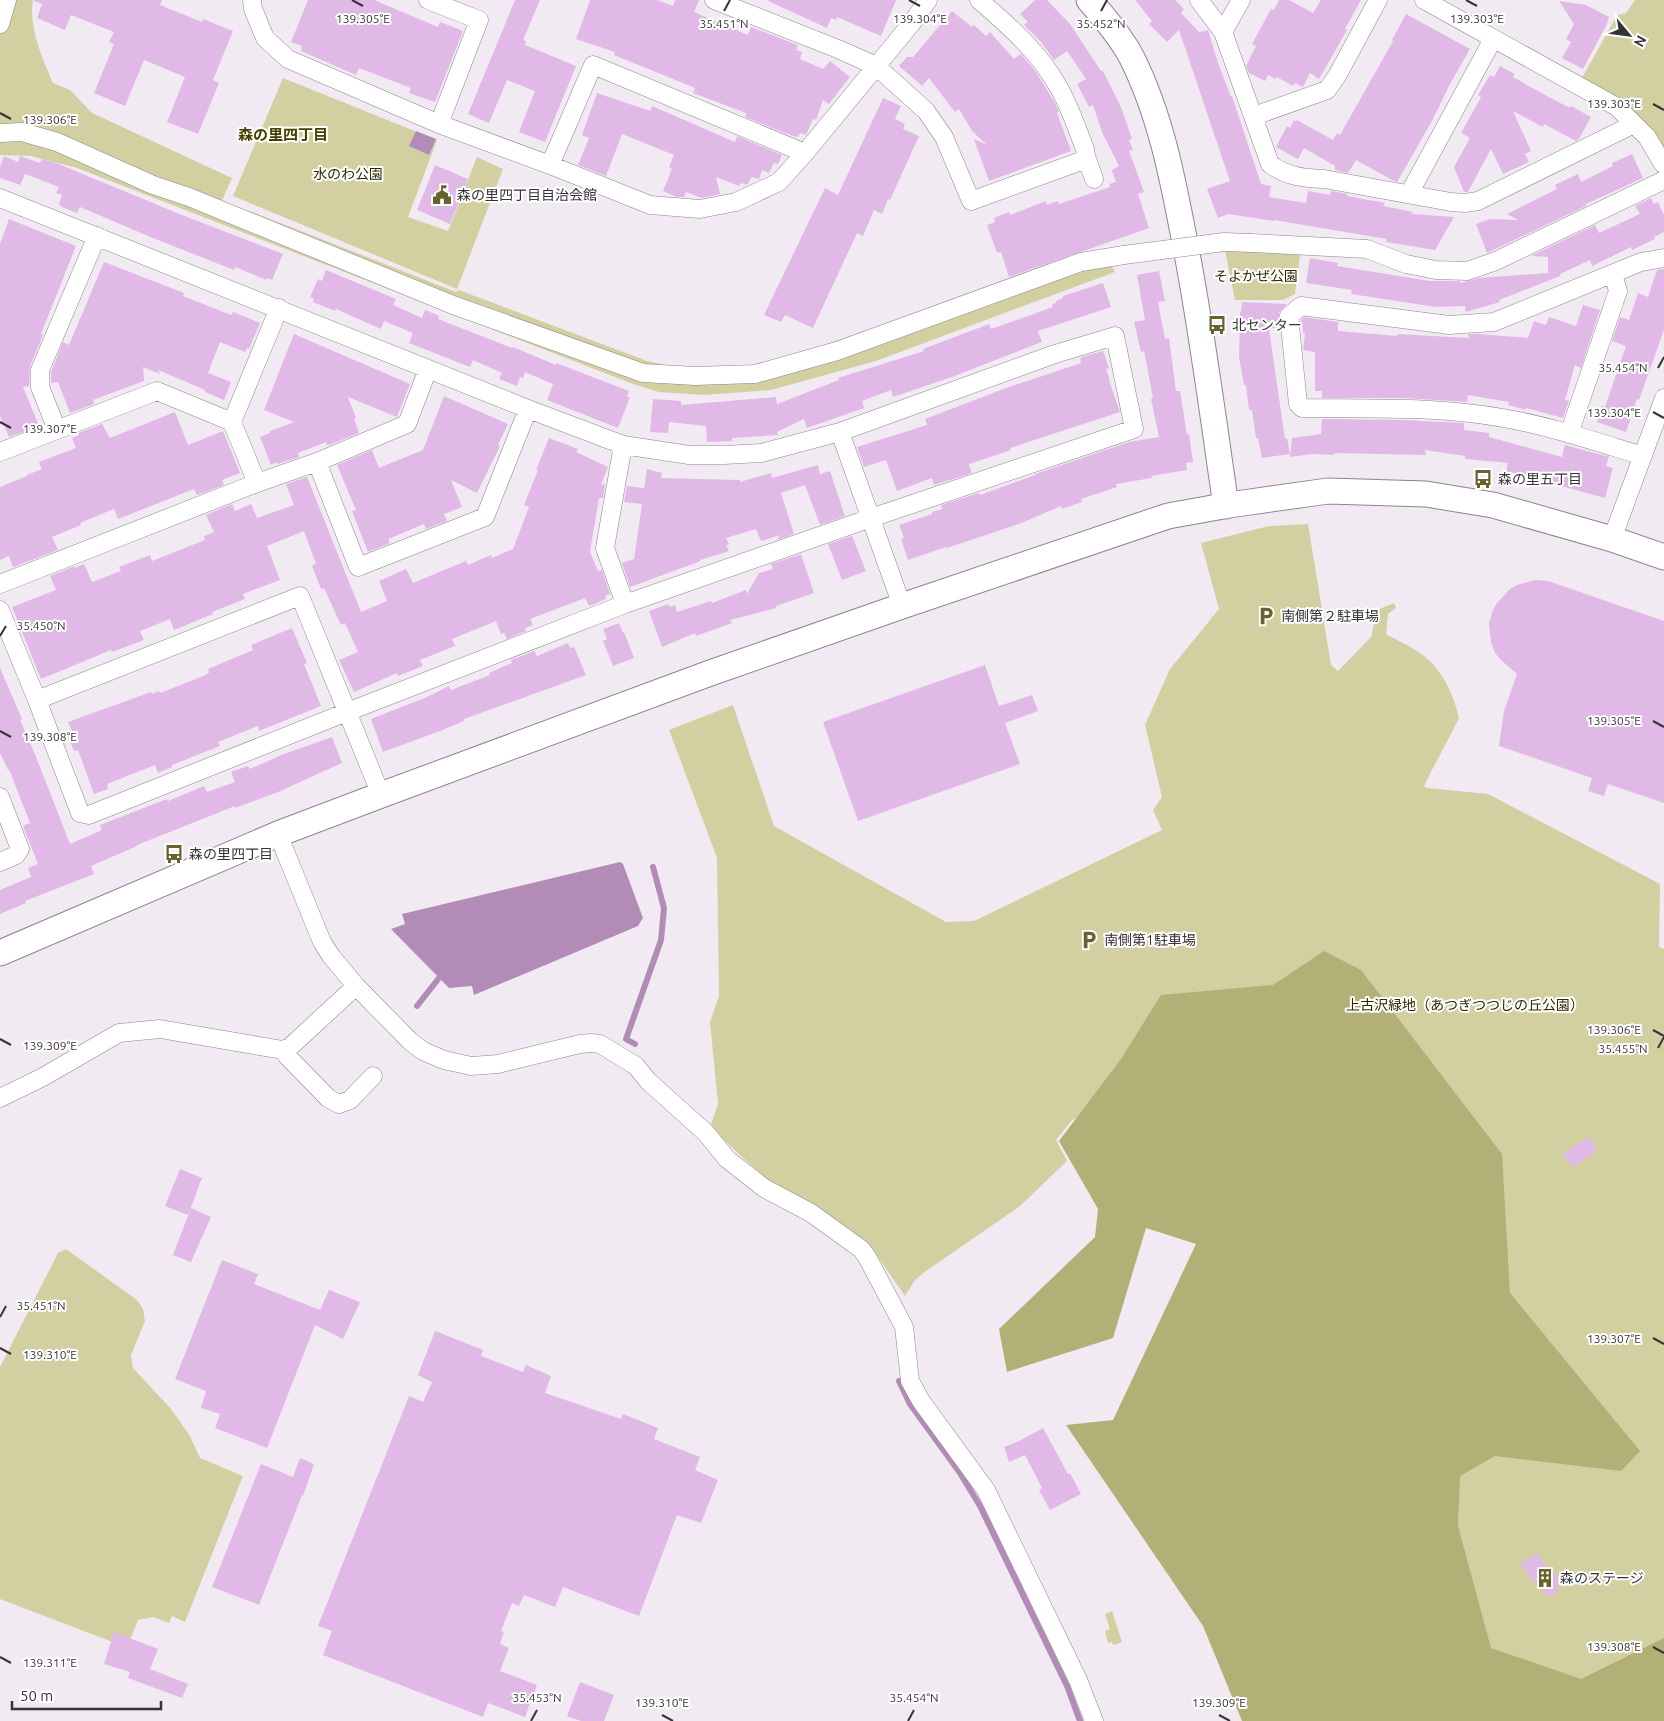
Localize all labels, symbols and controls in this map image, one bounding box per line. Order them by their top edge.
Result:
north arrow [1604,10,1654,60]
text: 139.305°E [336,12,390,25]
text: 139.304°E [893,12,947,25]
text: 139.303°E [1450,12,1504,25]
text: 35.451°N [699,17,749,30]
text: 35.452°N [1076,17,1126,30]
text: N [1631,33,1650,50]
text: 139.303°E [1587,97,1641,110]
text: 139.306°E [23,113,77,126]
district label: 森の里四丁目 [238,126,328,143]
park label: 水のわ公園 [313,166,383,182]
public building icon: 森の里四丁目自治会館 [431,184,453,206]
place label: 森の里四丁目自治会館 [457,187,597,203]
park label: そよかぜ公園 [1214,268,1298,284]
bus stop icon: 北センター [1206,314,1228,336]
place label: 北センター [1232,317,1302,333]
text: 35.454°N [1598,361,1648,374]
text: 139.304°E [1587,406,1641,419]
text: 139.307°E [23,422,77,435]
bus stop icon: 森の里五丁目 [1472,468,1494,490]
place label: 森の里五丁目 [1498,471,1582,487]
parking icon: 南側第２駐車場 [1255,605,1277,627]
place label: 南側第２駐車場 [1281,608,1379,624]
text: 35.450°N [16,619,66,632]
text: 139.305°E [1587,714,1641,727]
text: 139.308°E [23,730,77,743]
bus stop icon: 森の里四丁目 [163,843,185,865]
place label: 森の里四丁目 [189,846,273,862]
parking icon: 南側第1駐車場 [1078,929,1100,951]
place label: 南側第1駐車場 [1104,932,1196,948]
park label: 上古沢緑地（あつぎつつじの丘公園） [1346,997,1584,1013]
text: 139.306°E [1587,1023,1641,1036]
text: 139.309°E [23,1039,77,1052]
text: 35.455°N [1598,1042,1648,1055]
text: 35.451°N [16,1299,66,1312]
text: 139.307°E [1587,1332,1641,1345]
text: 139.310°E [23,1348,77,1361]
building icon: 森のステージ [1534,1567,1556,1589]
place label: 森のステージ [1560,1570,1644,1586]
text: 139.308°E [1587,1640,1641,1653]
text: 139.311°E [23,1656,77,1669]
scale bar [12,1678,161,1710]
text: 50 m [20,1687,53,1704]
text: 35.453°N [512,1691,562,1704]
text: 35.454°N [889,1691,939,1704]
text: 139.310°E [635,1696,689,1709]
text: 139.309°E [1192,1696,1246,1709]

